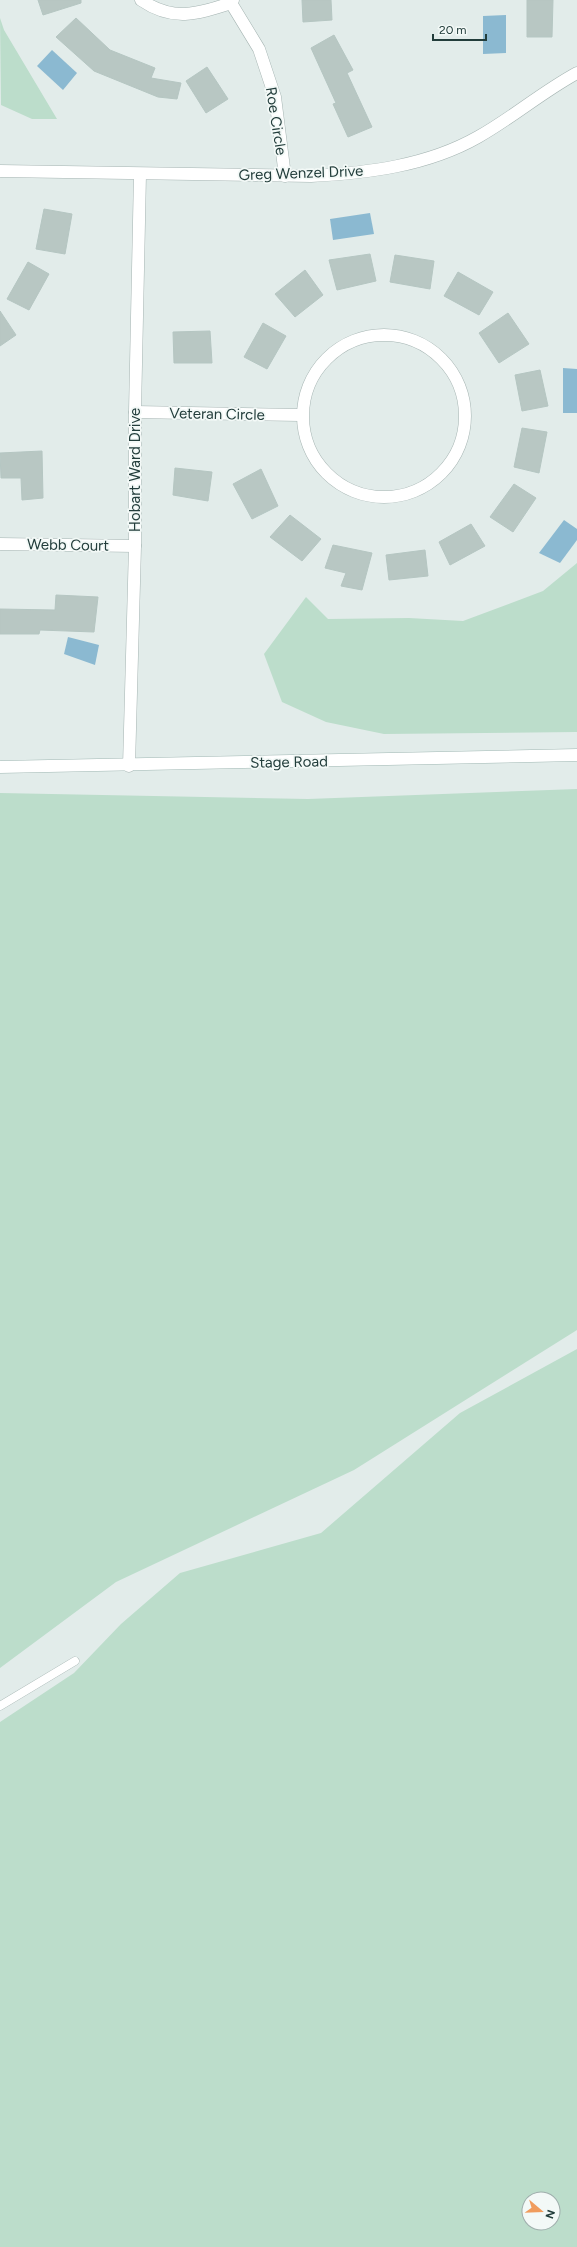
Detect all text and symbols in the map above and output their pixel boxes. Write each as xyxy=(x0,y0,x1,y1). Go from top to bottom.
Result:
scale bar xyxy=(433,16,486,42)
text: 20 m xyxy=(439,23,467,37)
street label: Roe Circle xyxy=(262,86,290,156)
street label: Greg Wenzel Drive xyxy=(238,162,364,184)
street label: Veteran Circle xyxy=(169,404,265,424)
street label: Hobart Ward Drive xyxy=(126,408,144,532)
street label: Webb Court xyxy=(27,535,109,555)
street label: Stage Road xyxy=(250,752,328,772)
north arrow xyxy=(521,2191,561,2231)
text: N xyxy=(542,2208,558,2220)

